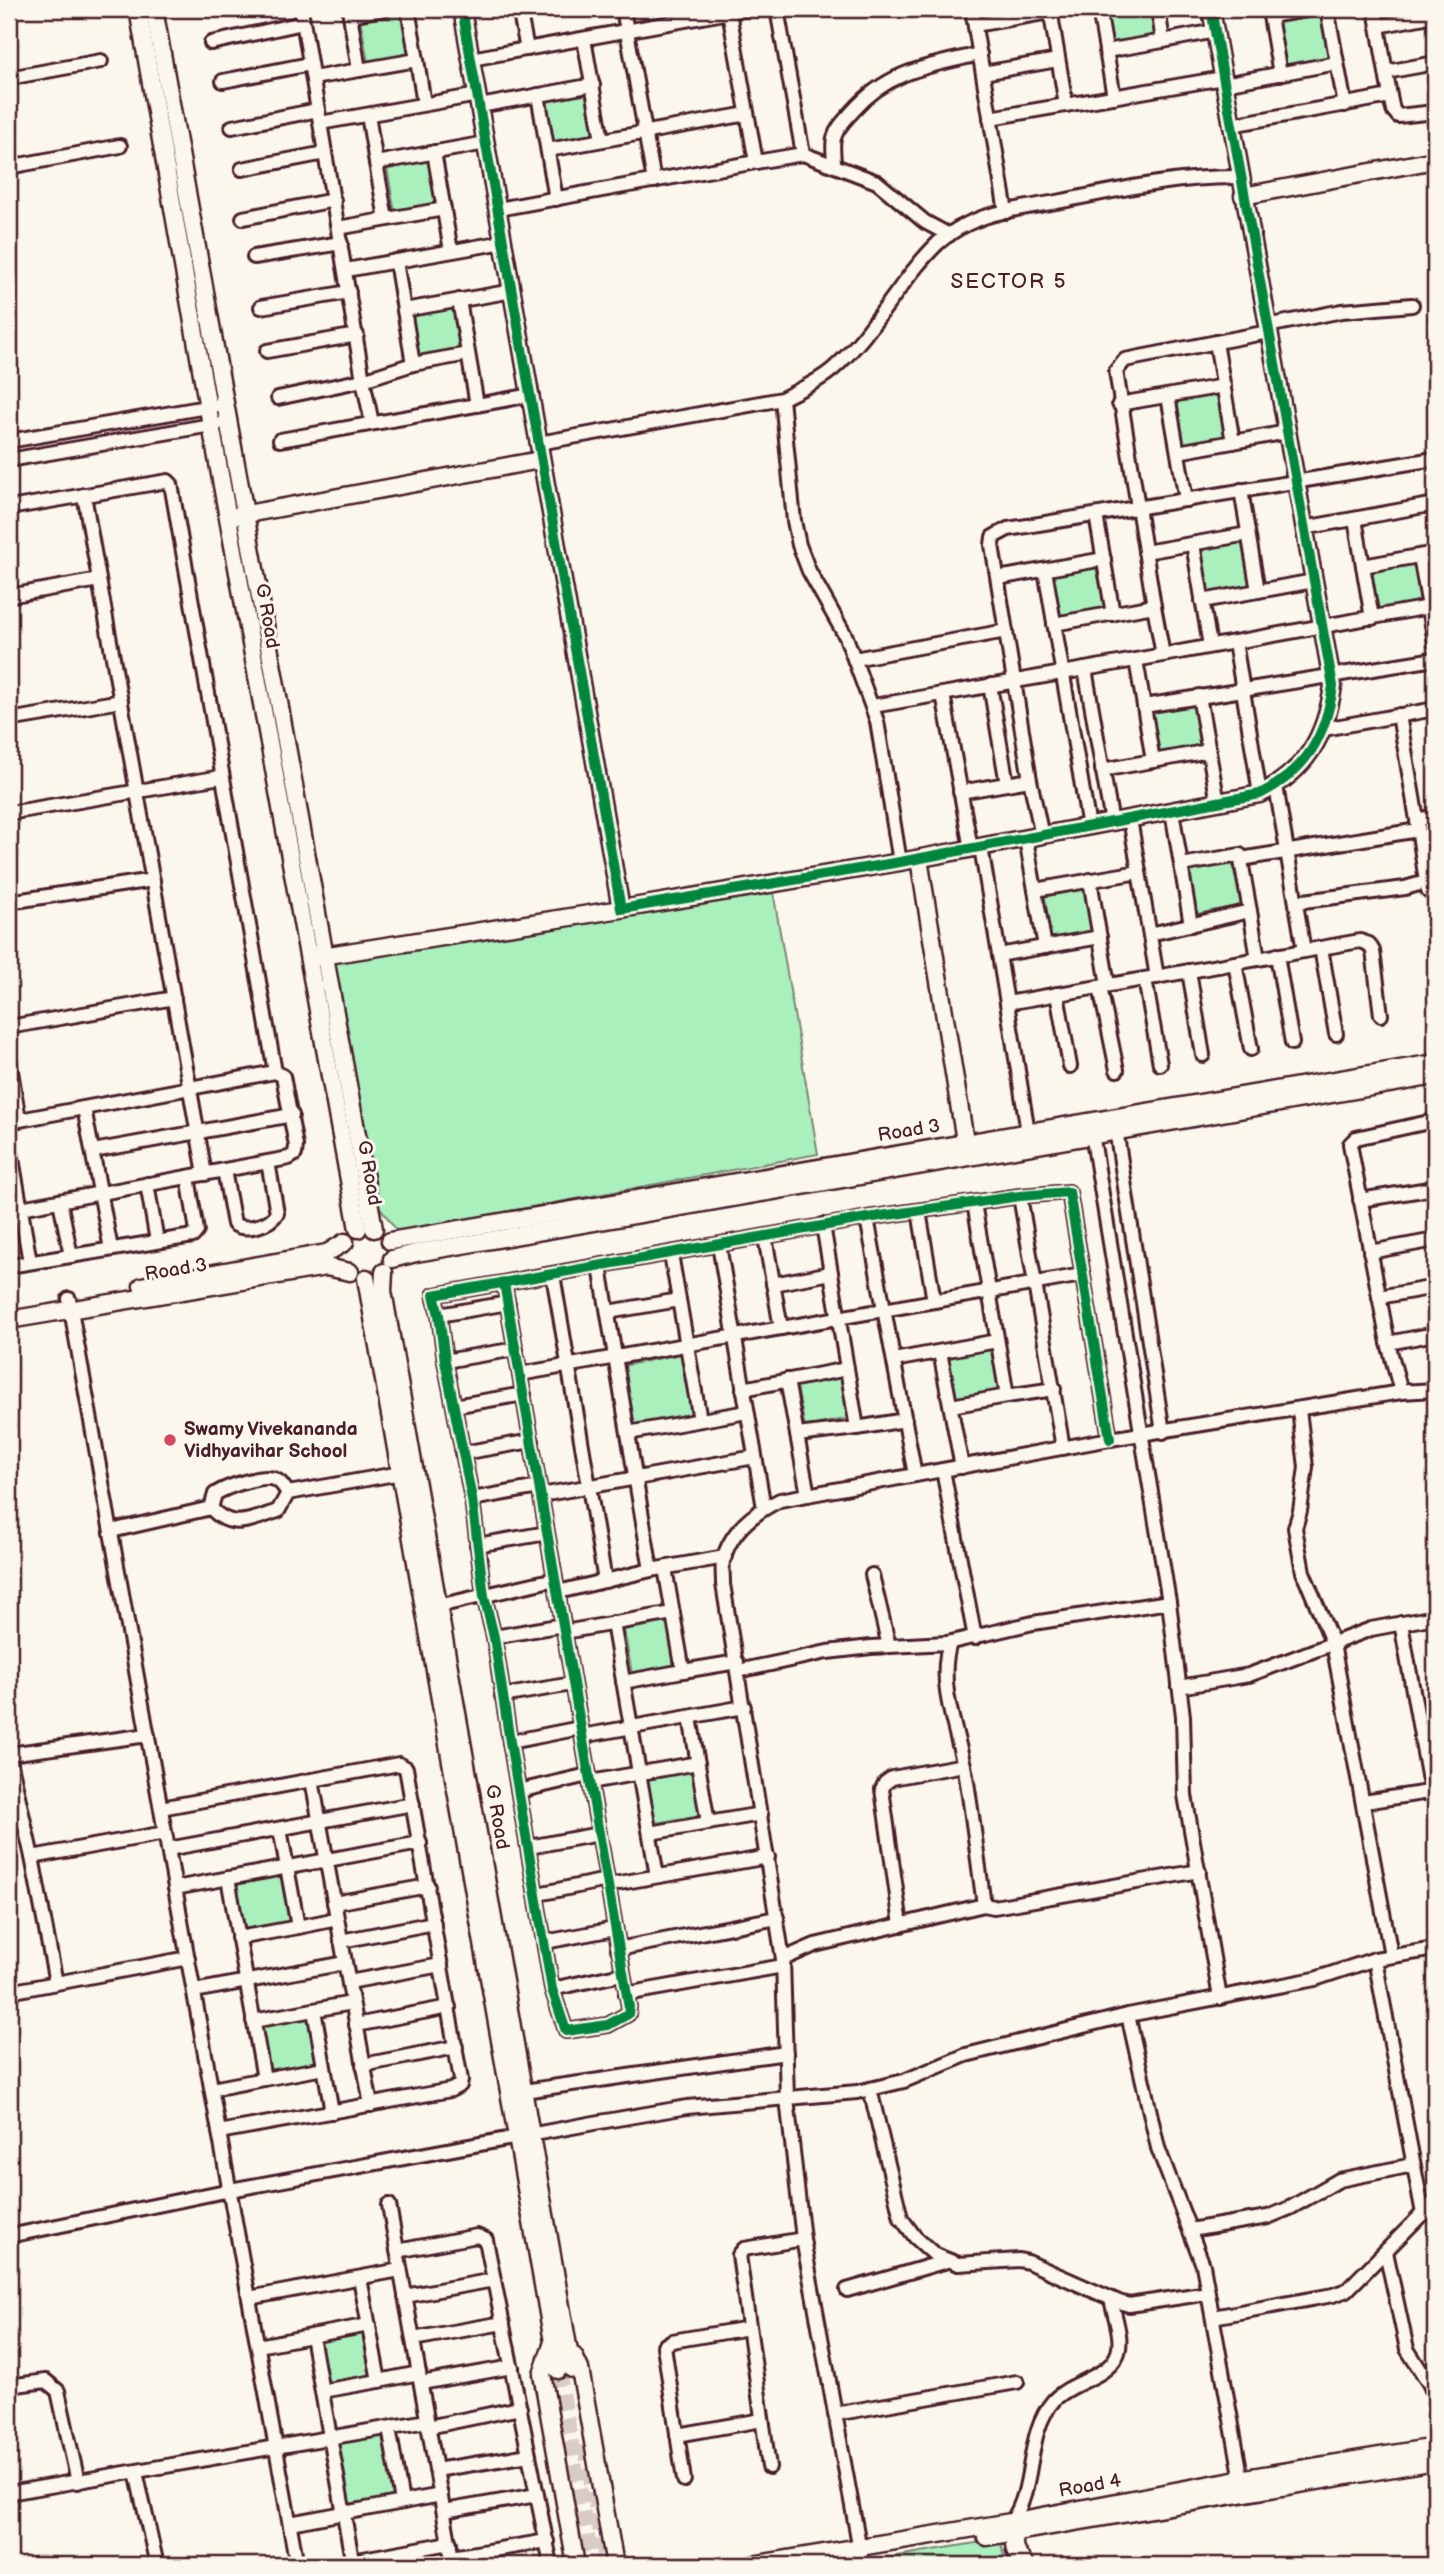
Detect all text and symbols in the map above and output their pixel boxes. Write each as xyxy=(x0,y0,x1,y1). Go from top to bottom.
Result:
district label: SECTOR 5 xyxy=(950,269,1068,294)
street label: G Road xyxy=(250,582,284,650)
street label: Road 3 xyxy=(876,1115,942,1147)
street label: G Road xyxy=(352,1139,386,1207)
street label: Road 3 xyxy=(143,1254,209,1286)
place label: Swamy Vivekananda Vidhyavihar School xyxy=(184,1418,358,1463)
marker: Swamy Vivekananda Vidhyavihar School xyxy=(162,1432,178,1448)
street label: G Road xyxy=(480,1783,514,1851)
street label: Road 4 xyxy=(1057,2469,1123,2503)

